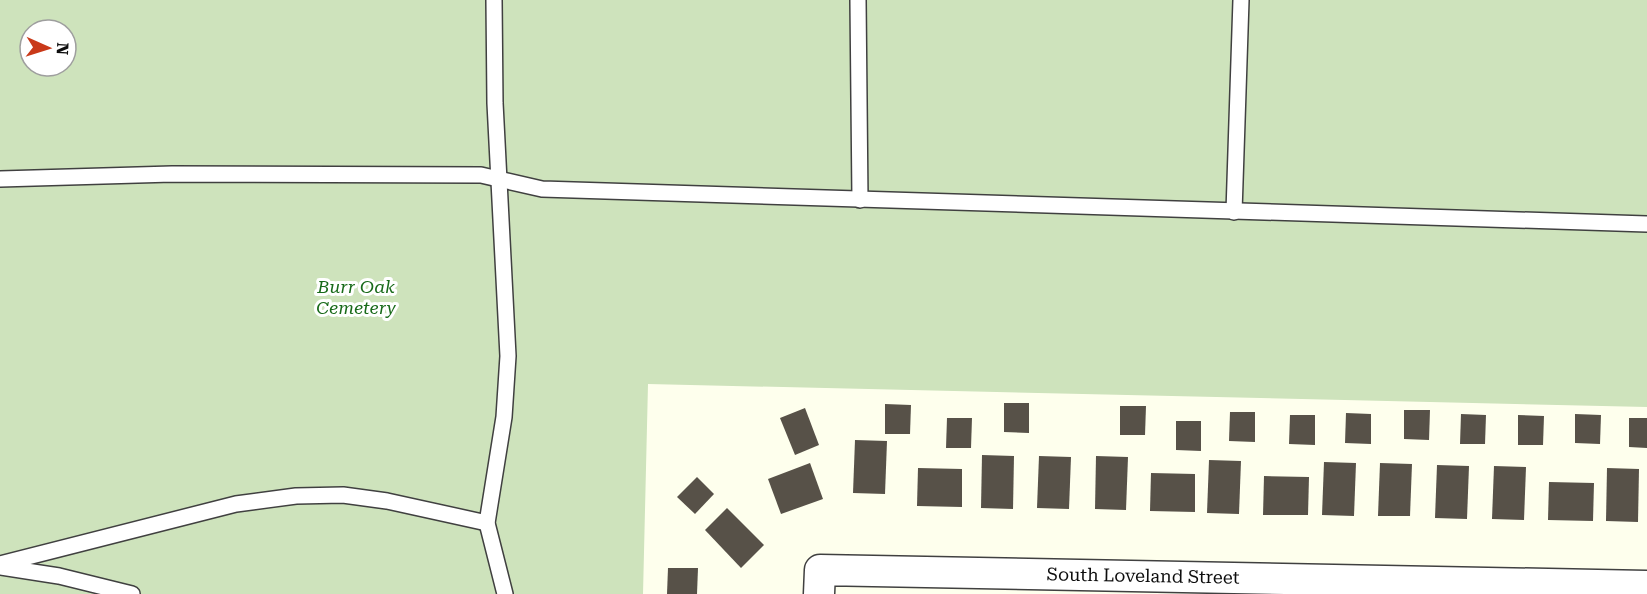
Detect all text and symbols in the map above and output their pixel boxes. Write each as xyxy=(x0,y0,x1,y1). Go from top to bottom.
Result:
north arrow xyxy=(18,18,78,78)
text: N xyxy=(53,42,72,55)
park label: Burr Oak Cemetery xyxy=(316,276,397,318)
street label: South Loveland Street xyxy=(1046,563,1240,588)

